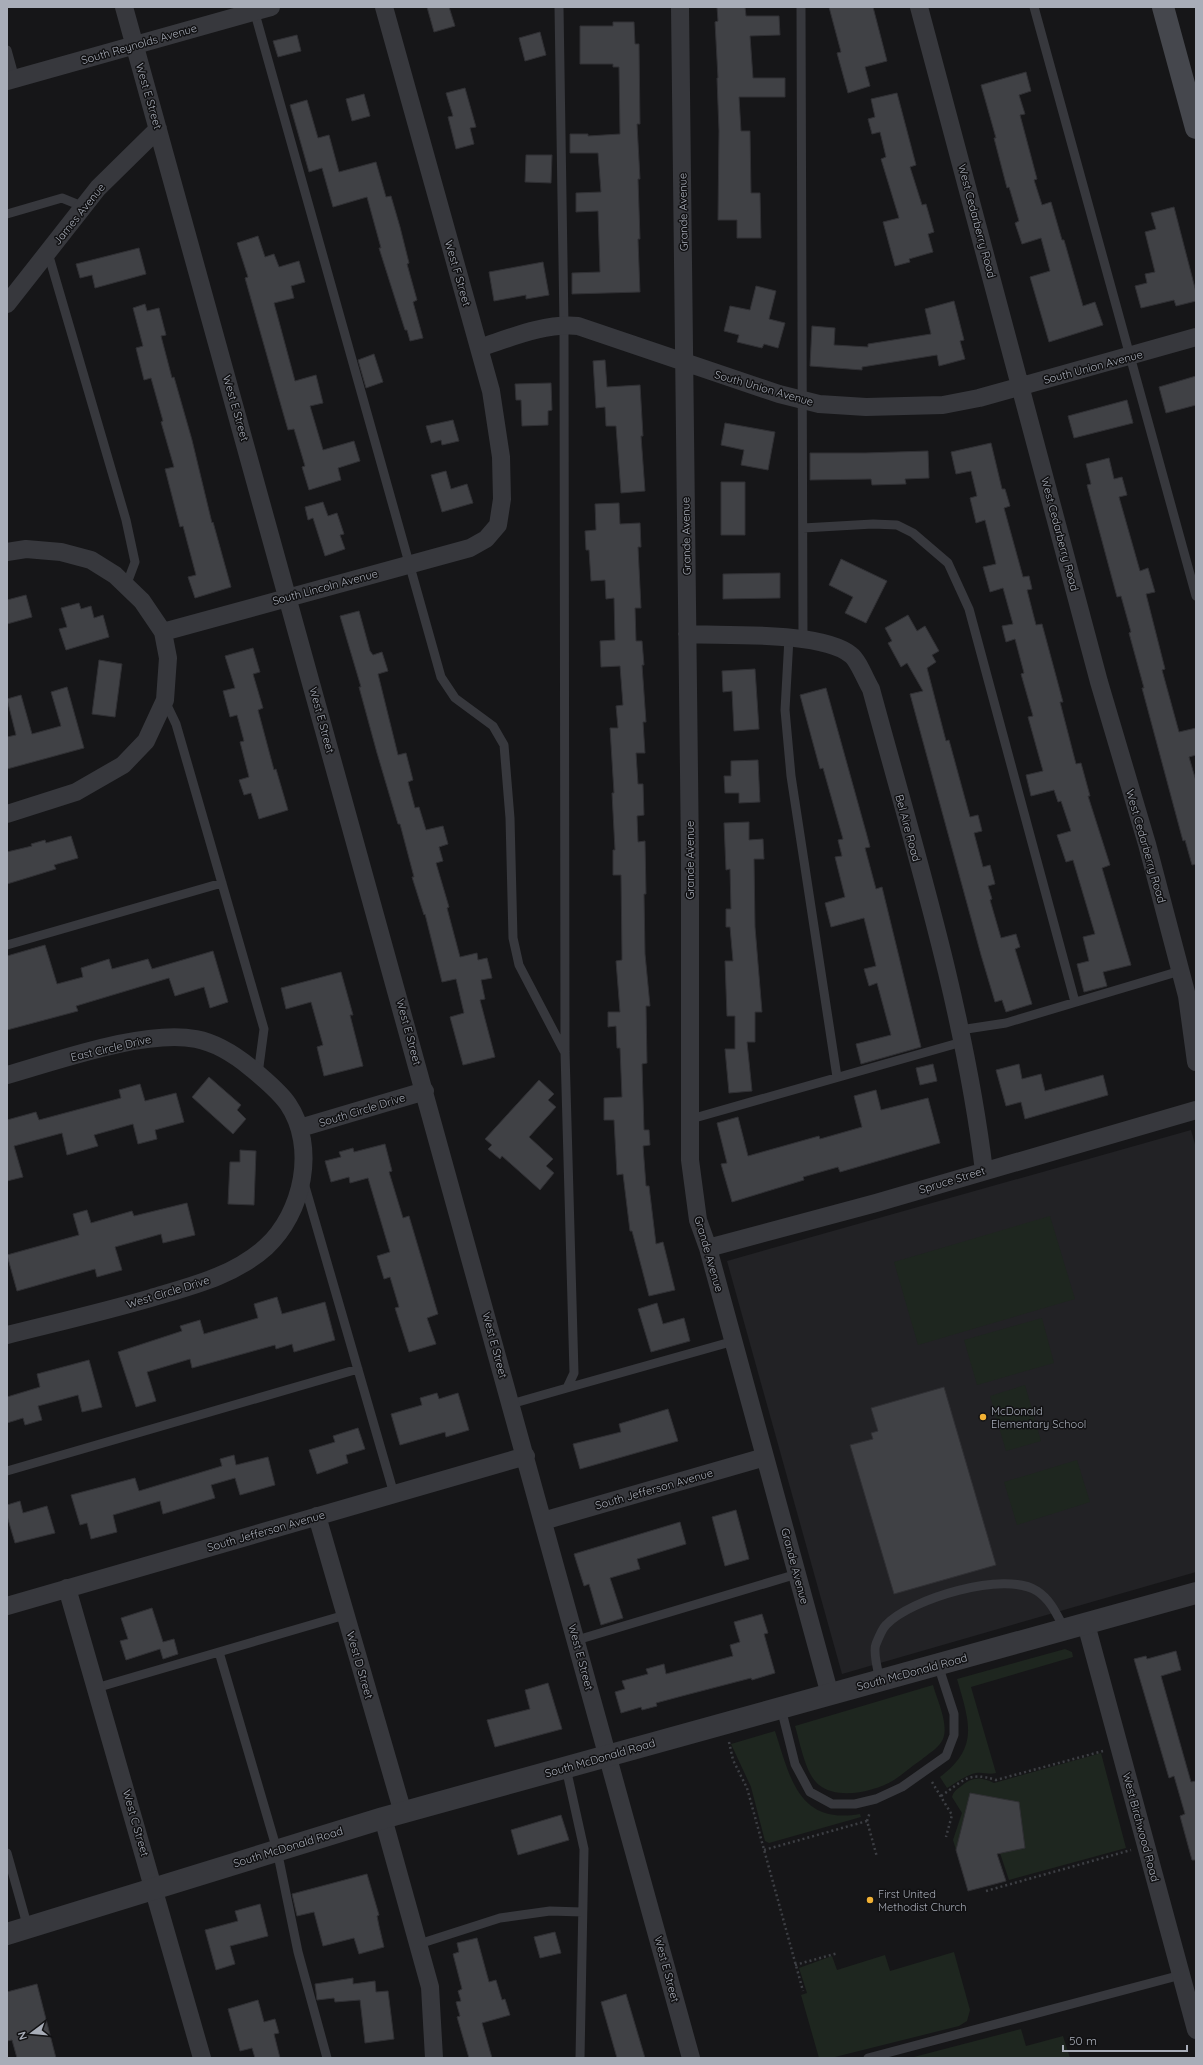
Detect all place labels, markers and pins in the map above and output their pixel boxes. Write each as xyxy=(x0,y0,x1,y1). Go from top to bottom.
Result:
place label: McDonald Elementary School xyxy=(991,1404,1086,1431)
marker: McDonald Elementary School xyxy=(978,1412,988,1422)
place label: First United Methodist Church xyxy=(878,1887,966,1914)
marker: First United Methodist Church xyxy=(865,1895,875,1905)

